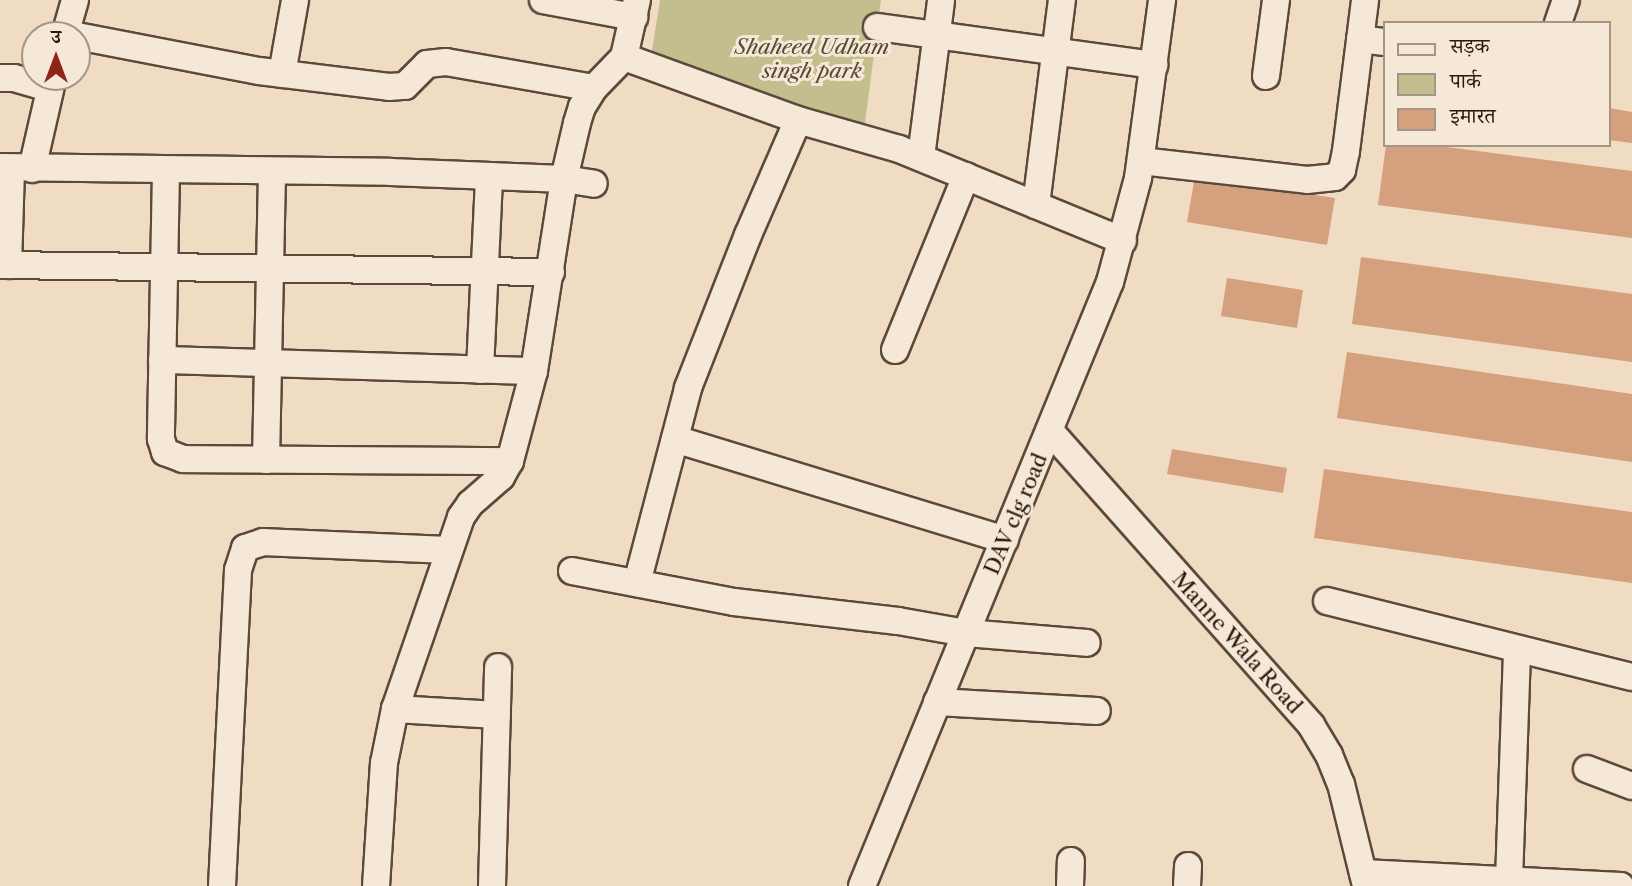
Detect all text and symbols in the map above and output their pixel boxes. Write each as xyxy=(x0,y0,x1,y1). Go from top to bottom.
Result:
north arrow xyxy=(21,21,91,91)
legend xyxy=(1384,21,1611,147)
text: उ xyxy=(51,25,61,48)
text: सड़क xyxy=(1450,33,1489,58)
park label: Shaheed Udham singh park xyxy=(735,34,889,84)
text: पार्क xyxy=(1450,68,1481,93)
text: इमारत xyxy=(1450,103,1496,128)
street label: DAV clg road xyxy=(979,449,1053,579)
street label: Manne Wala Road xyxy=(1166,567,1308,719)

